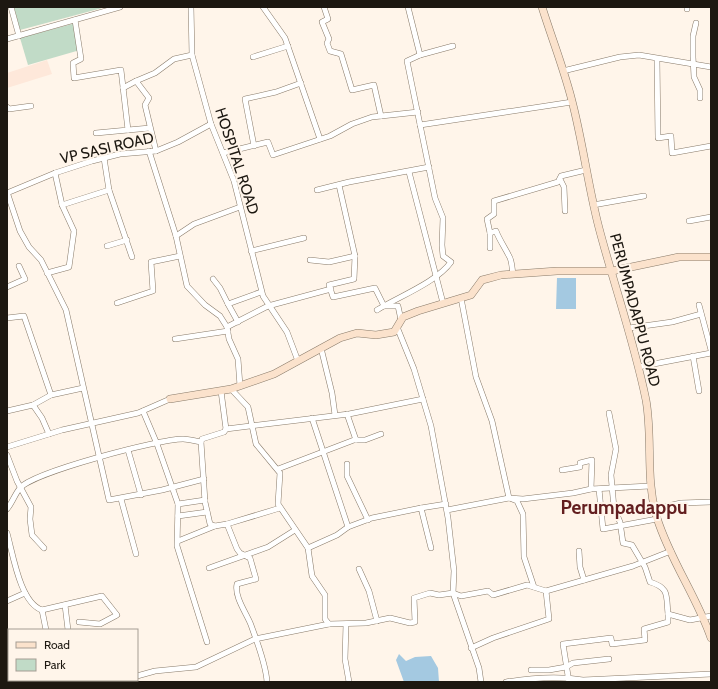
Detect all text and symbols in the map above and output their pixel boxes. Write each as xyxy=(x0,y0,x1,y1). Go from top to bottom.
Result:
street label: HOSPITAL ROAD xyxy=(211,105,263,217)
street label: VP SASI ROAD xyxy=(58,128,156,168)
street label: PERUMPADAPPU ROAD xyxy=(606,231,664,389)
district label: Perumpadappu xyxy=(560,496,688,519)
legend xyxy=(8,629,138,681)
text: Road xyxy=(44,637,70,652)
text: Park xyxy=(44,657,66,672)

